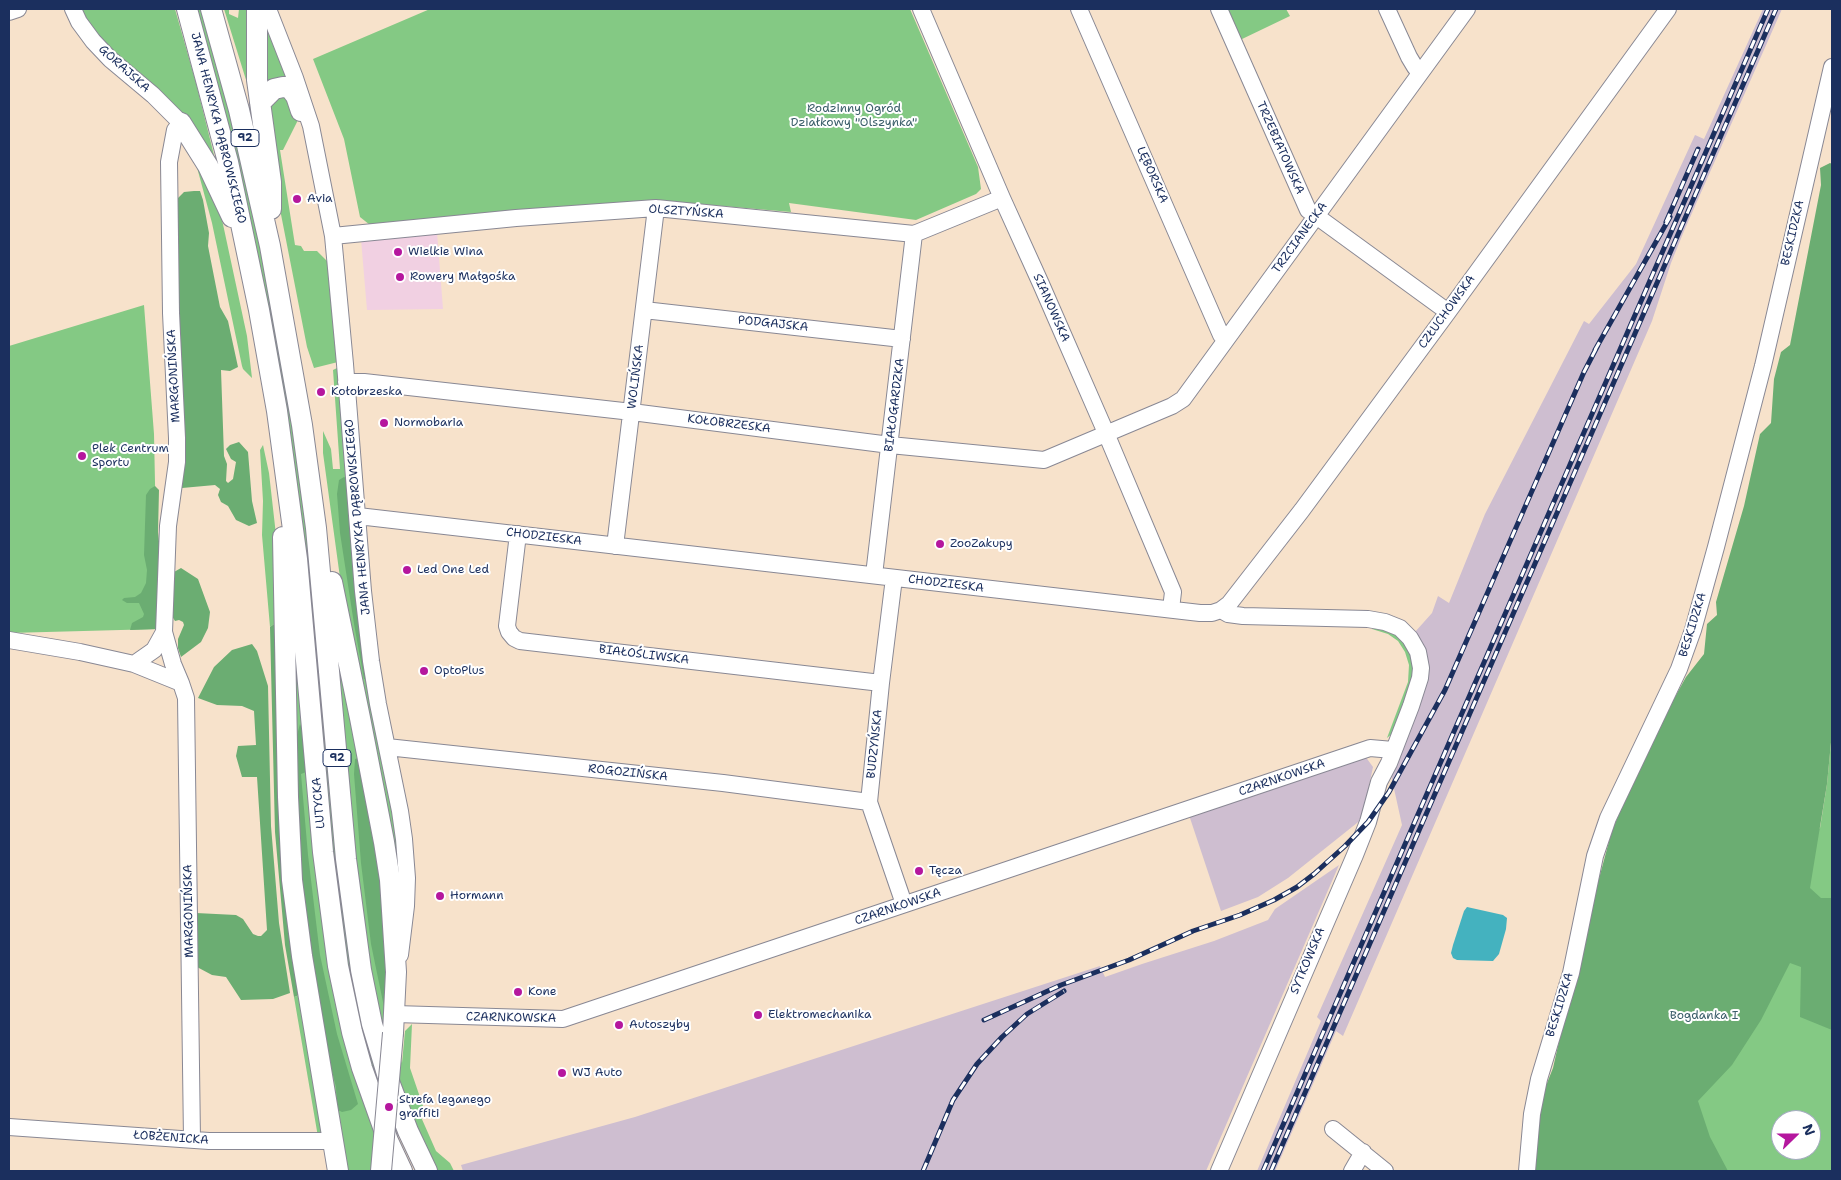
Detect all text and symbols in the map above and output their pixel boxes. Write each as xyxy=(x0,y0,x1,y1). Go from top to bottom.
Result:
street label: JANA HENRYKA DĄBROWSKIEGO xyxy=(187,31,249,225)
street label: GORAJSKA xyxy=(95,42,153,96)
street label: TRZEBIATOWSKA xyxy=(1253,99,1307,197)
park label: Rodzinny Ogród Działkowy "Olszynka" xyxy=(791,102,917,130)
road number: 92 xyxy=(231,130,259,146)
street label: LĘBORSKA xyxy=(1133,144,1171,206)
place label: Avia xyxy=(307,192,333,206)
marker: Avia xyxy=(291,193,303,205)
street label: BESKIDZKA xyxy=(1778,199,1808,267)
street label: TRZCIANECKA xyxy=(1269,200,1331,276)
street label: OLSZTYŃSKA xyxy=(648,202,724,222)
place label: Wielkie Wina xyxy=(408,245,483,259)
marker: Wielkie Wina xyxy=(392,246,404,258)
place label: Rowery Małgośka xyxy=(410,270,515,284)
marker: Rowery Małgośka xyxy=(394,271,406,283)
street label: SIANOWSKA xyxy=(1030,272,1072,344)
street label: CZŁUCHOWSKA xyxy=(1416,272,1478,352)
street label: PODGAJSKA xyxy=(737,313,809,335)
street label: MARGONIŃSKA xyxy=(164,329,184,423)
street label: WOLIŃSKA xyxy=(625,344,647,410)
street label: BIAŁOGARDZKA xyxy=(882,357,908,453)
place label: Kołobrzeska xyxy=(331,385,402,399)
marker: Kołobrzeska xyxy=(315,386,327,398)
street label: KOŁOBRZESKA xyxy=(687,412,771,436)
place label: Normobaria xyxy=(394,416,463,430)
marker: Normobaria xyxy=(378,417,390,429)
street label: JANA HENRYKA DĄBROWSKIEGO xyxy=(342,418,374,616)
place label: Plek Centrum Sportu xyxy=(92,442,169,470)
marker: Plek Centrum Sportu xyxy=(76,450,88,462)
street label: CHODZIESKA xyxy=(505,525,583,549)
place label: ZooZakupy xyxy=(950,537,1013,551)
marker: ZooZakupy xyxy=(934,538,946,550)
place label: Led One Led xyxy=(417,563,489,577)
marker: Led One Led xyxy=(401,564,413,576)
street label: CHODZIESKA xyxy=(907,572,985,596)
street label: BESKIDZKA xyxy=(1676,591,1710,659)
street label: BIAŁOŚLIWSKA xyxy=(598,642,690,668)
place label: OptoPlus xyxy=(434,664,484,678)
marker: OptoPlus xyxy=(418,665,430,677)
street label: BUDZYŃSKA xyxy=(864,709,886,779)
road number: 92 xyxy=(323,750,351,766)
street label: CZARNKOWSKA xyxy=(1237,756,1327,800)
street label: ROGOZIŃSKA xyxy=(587,762,669,784)
street label: LUTYCKA xyxy=(310,777,328,829)
street label: MARGONIŃSKA xyxy=(181,864,197,958)
place label: Tęcza xyxy=(929,864,962,878)
marker: Tęcza xyxy=(913,865,925,877)
street label: CZARNKOWSKA xyxy=(853,885,943,929)
place label: Hormann xyxy=(450,889,504,903)
marker: Hormann xyxy=(434,890,446,902)
street label: SYTKOWSKA xyxy=(1288,926,1328,996)
street label: BESKIDZKA xyxy=(1543,971,1577,1039)
place label: Kone xyxy=(528,985,557,999)
marker: Kone xyxy=(512,986,524,998)
place label: Elektromechanika xyxy=(768,1008,872,1022)
marker: Elektromechanika xyxy=(752,1009,764,1021)
park label: Bogdanka I xyxy=(1670,1009,1738,1023)
street label: CZARNKOWSKA xyxy=(466,1010,556,1026)
place label: Autoszyby xyxy=(629,1018,690,1032)
marker: Autoszyby xyxy=(613,1019,625,1031)
place label: WJ Auto xyxy=(572,1066,622,1080)
marker: WJ Auto xyxy=(556,1067,568,1079)
place label: Strefa leganego graffiti xyxy=(399,1093,491,1121)
marker: Strefa leganego graffiti xyxy=(383,1101,395,1113)
north arrow xyxy=(1771,1110,1821,1160)
text: N xyxy=(1799,1121,1819,1138)
street label: ŁOBŻENICKA xyxy=(133,1128,209,1148)

